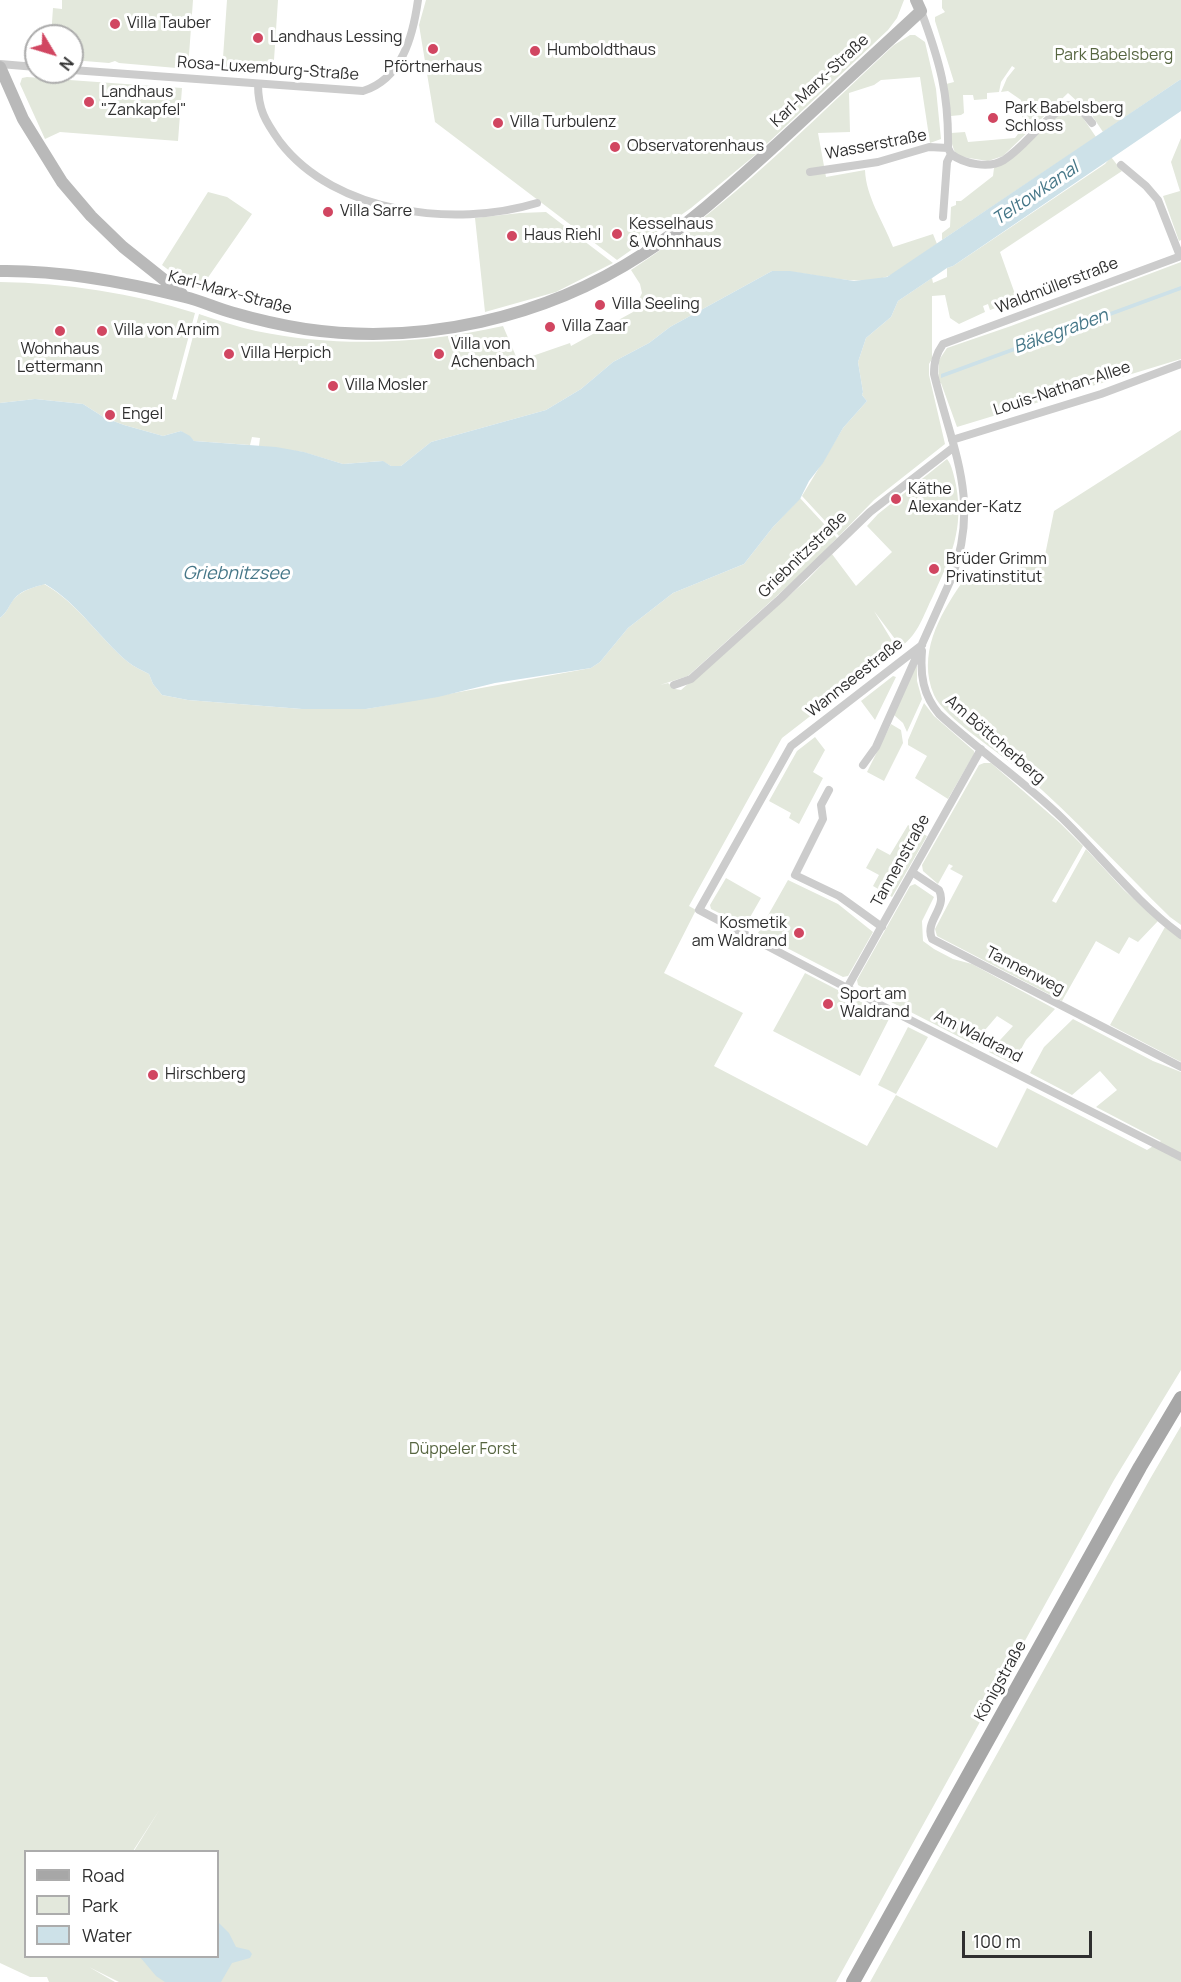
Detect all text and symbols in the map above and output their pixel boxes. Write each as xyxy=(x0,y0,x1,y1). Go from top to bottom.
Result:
place label: Villa Tauber xyxy=(127,14,211,34)
marker: Villa Tauber xyxy=(108,17,122,31)
north arrow xyxy=(24,24,84,84)
place label: Landhaus Lessing xyxy=(270,28,403,48)
marker: Landhaus Lessing xyxy=(251,31,265,45)
street label: Karl-Marx-Straße xyxy=(767,31,873,131)
place label: Humboldthaus xyxy=(547,41,656,61)
marker: Pförtnerhaus xyxy=(426,42,440,56)
marker: Humboldthaus xyxy=(528,44,542,58)
park label: Park Babelsberg xyxy=(1055,46,1173,66)
text: N xyxy=(54,53,79,75)
street label: Rosa-Luxemburg-Straße xyxy=(177,53,359,85)
place label: Pförtnerhaus xyxy=(384,58,482,78)
place label: Landhaus "Zankapfel" xyxy=(101,83,186,121)
marker: Landhaus "Zankapfel" xyxy=(82,95,96,109)
place label: Park Babelsberg Schloss xyxy=(1005,99,1123,137)
marker: Park Babelsberg Schloss xyxy=(986,111,1000,125)
place label: Villa Turbulenz xyxy=(510,113,616,133)
marker: Villa Turbulenz xyxy=(491,116,505,130)
street label: Wasserstraße xyxy=(824,126,928,164)
place label: Observatorenhaus xyxy=(627,137,764,157)
marker: Observatorenhaus xyxy=(608,140,622,154)
water label: Teltowkanal xyxy=(989,157,1083,231)
place label: Villa Sarre xyxy=(340,202,412,222)
marker: Villa Sarre xyxy=(321,205,335,219)
place label: Kesselhaus & Wohnhaus xyxy=(629,215,721,253)
place label: Haus Riehl xyxy=(524,226,601,246)
marker: Kesselhaus & Wohnhaus xyxy=(610,227,624,241)
marker: Haus Riehl xyxy=(505,229,519,243)
street label: Waldmüllerstraße xyxy=(993,254,1121,318)
street label: Karl-Marx-Straße xyxy=(166,267,294,319)
place label: Villa Seeling xyxy=(612,295,700,315)
marker: Villa Seeling xyxy=(593,298,607,312)
water label: Bäkegraben xyxy=(1011,305,1111,359)
place label: Villa Zaar xyxy=(562,317,628,337)
marker: Villa Zaar xyxy=(543,320,557,334)
place label: Villa von Arnim xyxy=(114,321,219,341)
marker: Wohnhaus Lettermann xyxy=(53,324,67,338)
marker: Villa von Arnim xyxy=(95,324,109,338)
place label: Villa von Achenbach xyxy=(451,335,535,373)
place label: Wohnhaus Lettermann xyxy=(17,340,103,378)
place label: Villa Herpich xyxy=(241,344,331,364)
marker: Villa Herpich xyxy=(222,347,236,361)
marker: Villa von Achenbach xyxy=(432,347,446,361)
street label: Louis-Nathan-Allee xyxy=(991,358,1133,420)
place label: Villa Mosler xyxy=(345,376,428,396)
marker: Villa Mosler xyxy=(326,379,340,393)
place label: Engel xyxy=(122,405,163,425)
marker: Engel xyxy=(103,408,117,422)
place label: Käthe Alexander-Katz xyxy=(908,480,1022,518)
marker: Käthe Alexander-Katz xyxy=(889,492,903,506)
street label: Griebnitzstraße xyxy=(755,508,851,602)
place label: Brüder Grimm Privatinstitut xyxy=(946,550,1047,588)
marker: Brüder Grimm Privatinstitut xyxy=(927,562,941,576)
water label: Griebnitzsee xyxy=(183,563,289,585)
street label: Wannseestraße xyxy=(803,634,907,722)
street label: Am Böttcherberg xyxy=(941,692,1049,788)
street label: Tannenstraße xyxy=(868,811,934,911)
place label: Kosmetik am Waldrand xyxy=(692,914,787,952)
marker: Kosmetik am Waldrand xyxy=(792,926,806,940)
street label: Tannenweg xyxy=(982,943,1068,999)
place label: Sport am Waldrand xyxy=(840,985,910,1023)
marker: Sport am Waldrand xyxy=(821,997,835,1011)
street label: Am Waldrand xyxy=(931,1007,1025,1067)
place label: Hirschberg xyxy=(165,1065,246,1085)
marker: Hirschberg xyxy=(146,1068,160,1082)
park label: Düppeler Forst xyxy=(409,1440,517,1460)
street label: Königstraße xyxy=(971,1637,1031,1725)
legend xyxy=(24,1850,219,1958)
text: Road xyxy=(82,1863,125,1887)
text: Park xyxy=(82,1893,118,1917)
scale bar xyxy=(965,1919,1096,1957)
text: Water xyxy=(82,1923,132,1947)
text: 100 m xyxy=(973,1929,1021,1953)

